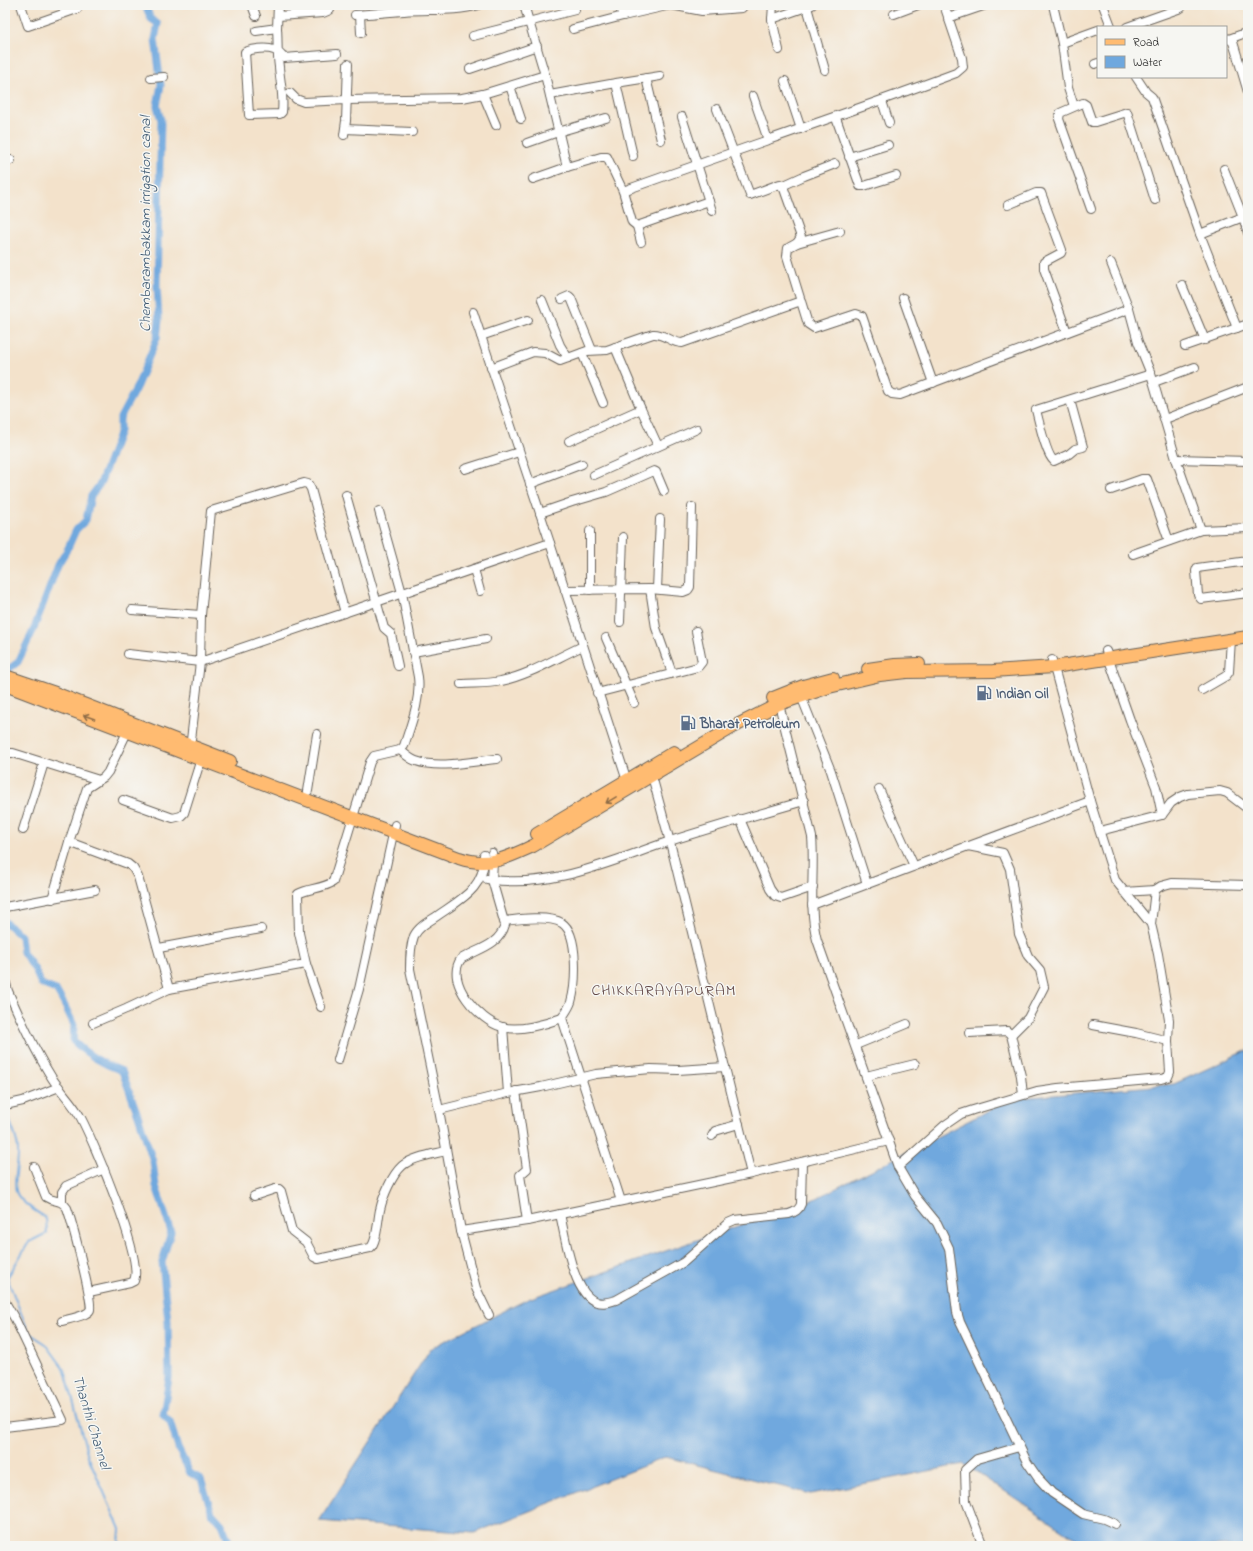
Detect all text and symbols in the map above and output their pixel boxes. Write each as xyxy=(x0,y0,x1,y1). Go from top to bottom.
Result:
legend xyxy=(1097,26,1227,78)
text: Road xyxy=(1133,34,1159,52)
text: Water xyxy=(1133,54,1162,72)
water label: Chembarambakkam irrigation canal xyxy=(135,114,158,332)
fuel station icon: Indian Oil xyxy=(975,684,993,702)
place label: Indian Oil xyxy=(996,684,1049,705)
one-way arrow xyxy=(83,713,95,721)
fuel station icon: Bharat Petroleum xyxy=(679,714,697,732)
place label: Bharat Petroleum xyxy=(699,714,800,735)
one-way arrow xyxy=(605,796,617,804)
district label: CHIKKARAYAPURAM xyxy=(592,979,736,1003)
water label: Thanthi Channel xyxy=(66,1373,117,1474)

